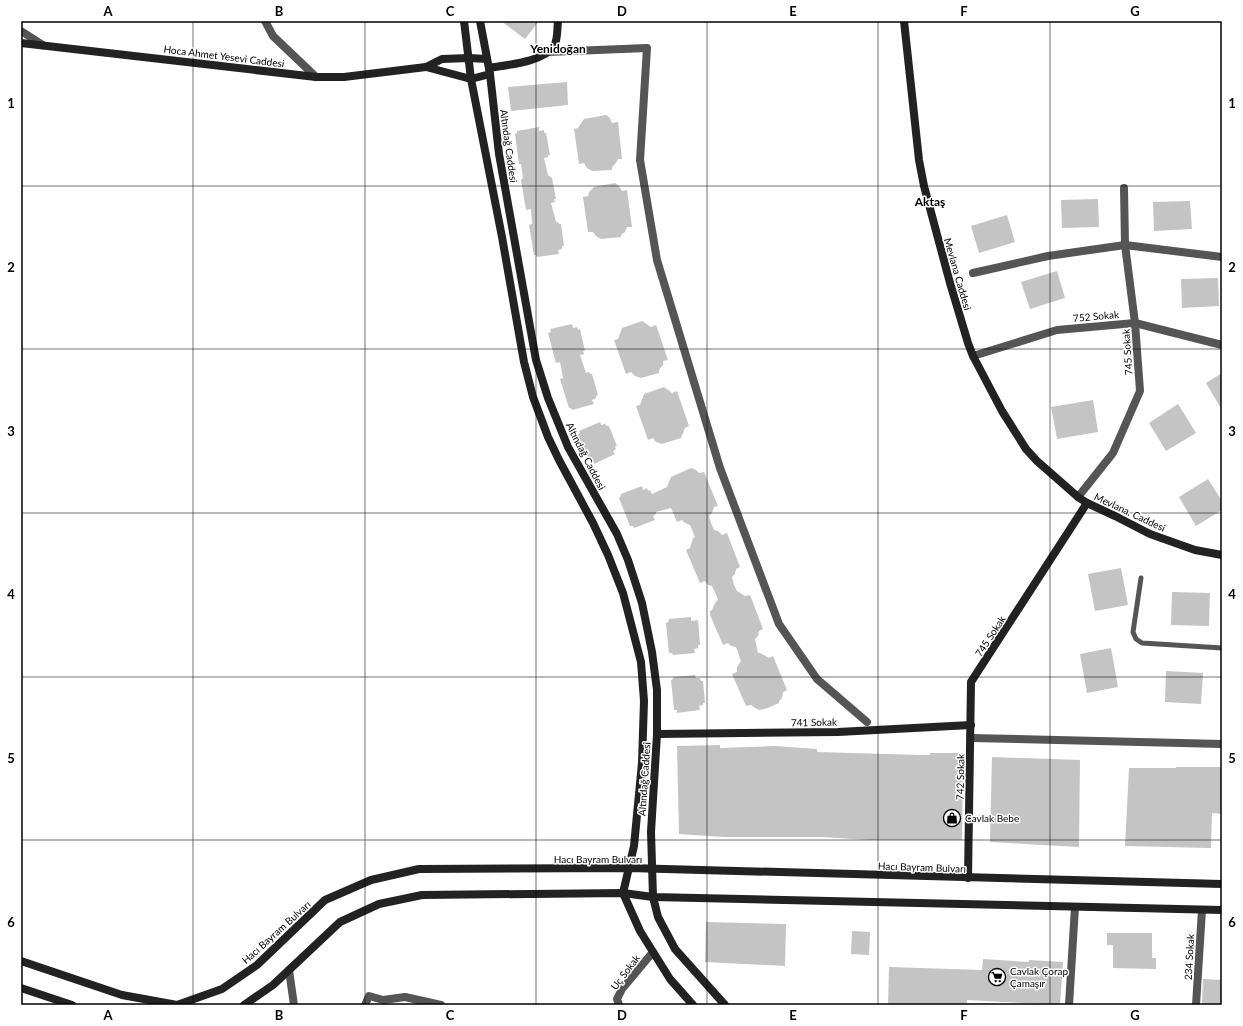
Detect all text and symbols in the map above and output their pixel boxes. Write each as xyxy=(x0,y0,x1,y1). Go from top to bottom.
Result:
text: A xyxy=(102,3,113,19)
text: B xyxy=(275,3,284,19)
text: C xyxy=(446,3,455,19)
text: D xyxy=(617,3,627,19)
text: E xyxy=(789,3,797,19)
text: F xyxy=(960,3,968,19)
text: G xyxy=(1130,3,1140,19)
district label: Yenidoğan xyxy=(529,41,586,56)
street label: Hoca Ahmet Yesevi Caddesi xyxy=(163,43,285,69)
text: 1 xyxy=(7,95,15,111)
text: 1 xyxy=(1228,95,1236,111)
street label: Altındağ Caddesi xyxy=(498,109,520,183)
district label: Aktaş xyxy=(914,194,945,209)
street label: Mevlana Caddesi xyxy=(942,236,974,312)
text: 2 xyxy=(7,259,15,275)
text: 2 xyxy=(1228,259,1236,275)
street label: 752 Sokak xyxy=(1072,308,1120,324)
street label: 745 Sokak xyxy=(1119,328,1135,375)
street label: Altındağ Caddesi xyxy=(564,420,608,492)
text: 3 xyxy=(7,423,15,439)
text: 3 xyxy=(1228,423,1236,439)
street label: Mevlana. Caddesi xyxy=(1093,490,1167,534)
text: 4 xyxy=(7,586,15,602)
text: 4 xyxy=(1228,586,1236,602)
street label: 745 Sokak xyxy=(972,613,1008,659)
street label: 741 Sokak xyxy=(791,716,838,728)
street label: Altındağ Caddesi xyxy=(635,742,653,816)
text: 5 xyxy=(7,750,15,766)
text: 5 xyxy=(1228,750,1236,766)
street label: 742 Sokak xyxy=(954,753,966,800)
shop icon: Cavlak Bebe xyxy=(942,808,962,828)
place label: Cavlak Bebe xyxy=(965,812,1019,824)
street label: Hacı Bayram Bulvarı xyxy=(554,853,642,865)
street label: Hacı Bayram Bulvarı xyxy=(878,859,966,875)
street label: Hacı Bayram Bulvarı xyxy=(239,898,313,966)
text: 6 xyxy=(7,914,15,930)
text: 6 xyxy=(1228,914,1236,930)
street label: 234 Sokak xyxy=(1182,933,1196,980)
street label: Uç Sokak xyxy=(608,951,643,992)
place label: Cavlak Çorap Çamaşır xyxy=(1010,965,1068,989)
supermarket icon: Cavlak Çorap Çamaşır xyxy=(987,967,1007,987)
text: A xyxy=(102,1007,113,1023)
text: B xyxy=(275,1007,284,1023)
text: C xyxy=(446,1007,455,1023)
text: D xyxy=(617,1007,627,1023)
text: E xyxy=(789,1007,797,1023)
text: F xyxy=(960,1007,968,1023)
text: G xyxy=(1130,1007,1140,1023)

